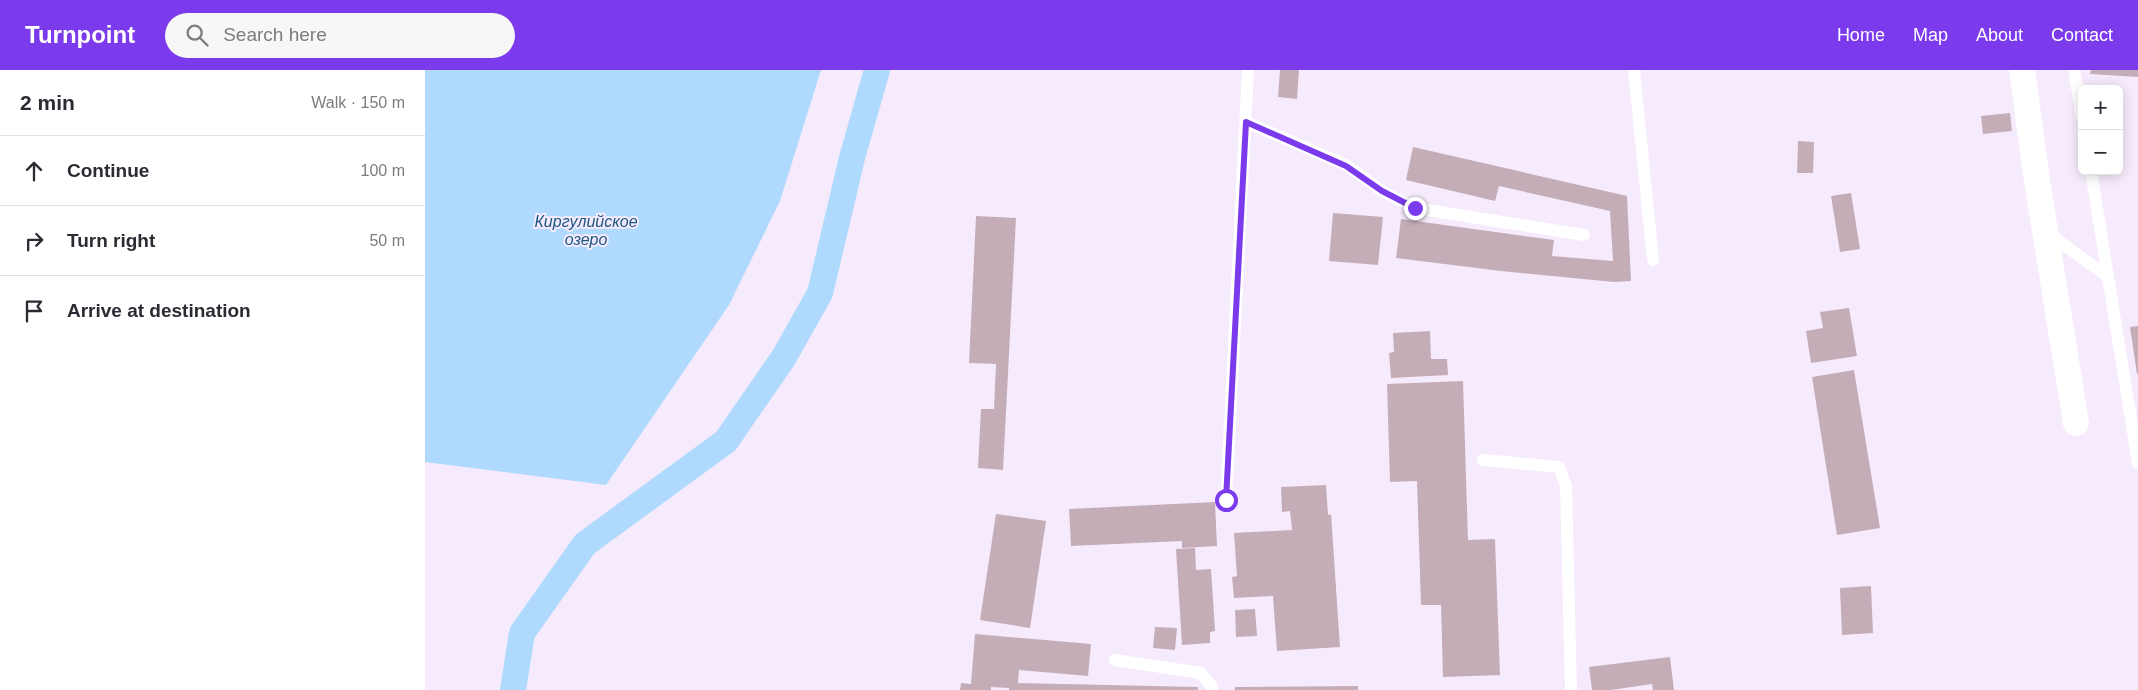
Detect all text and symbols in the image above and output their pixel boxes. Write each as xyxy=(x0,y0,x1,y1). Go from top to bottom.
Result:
search box xyxy=(165,13,515,58)
text: Turnpoint xyxy=(25,21,135,48)
icon: search xyxy=(183,21,211,49)
text: Search here xyxy=(223,24,327,45)
text: Home xyxy=(1837,25,1885,45)
text: Map xyxy=(1913,25,1948,45)
text: About xyxy=(1976,25,2023,45)
text: Contact xyxy=(2051,25,2113,45)
map controls xyxy=(2078,85,2123,175)
button: + xyxy=(2078,85,2123,130)
text: 2 min xyxy=(20,91,75,114)
text: Walk · 150 m xyxy=(311,94,405,111)
button: − xyxy=(2078,130,2123,175)
icon: ahead xyxy=(20,157,48,185)
text: Continue xyxy=(67,160,149,181)
text: 100 m xyxy=(361,162,405,179)
route end xyxy=(1404,197,1427,220)
water label: Киргулийское озеро xyxy=(534,213,638,248)
icon: right xyxy=(20,227,48,255)
text: Turn right xyxy=(67,230,155,251)
text: 50 m xyxy=(369,232,405,249)
icon: arrive xyxy=(20,297,48,325)
text: Arrive at destination xyxy=(67,300,251,321)
route start xyxy=(1215,489,1238,512)

